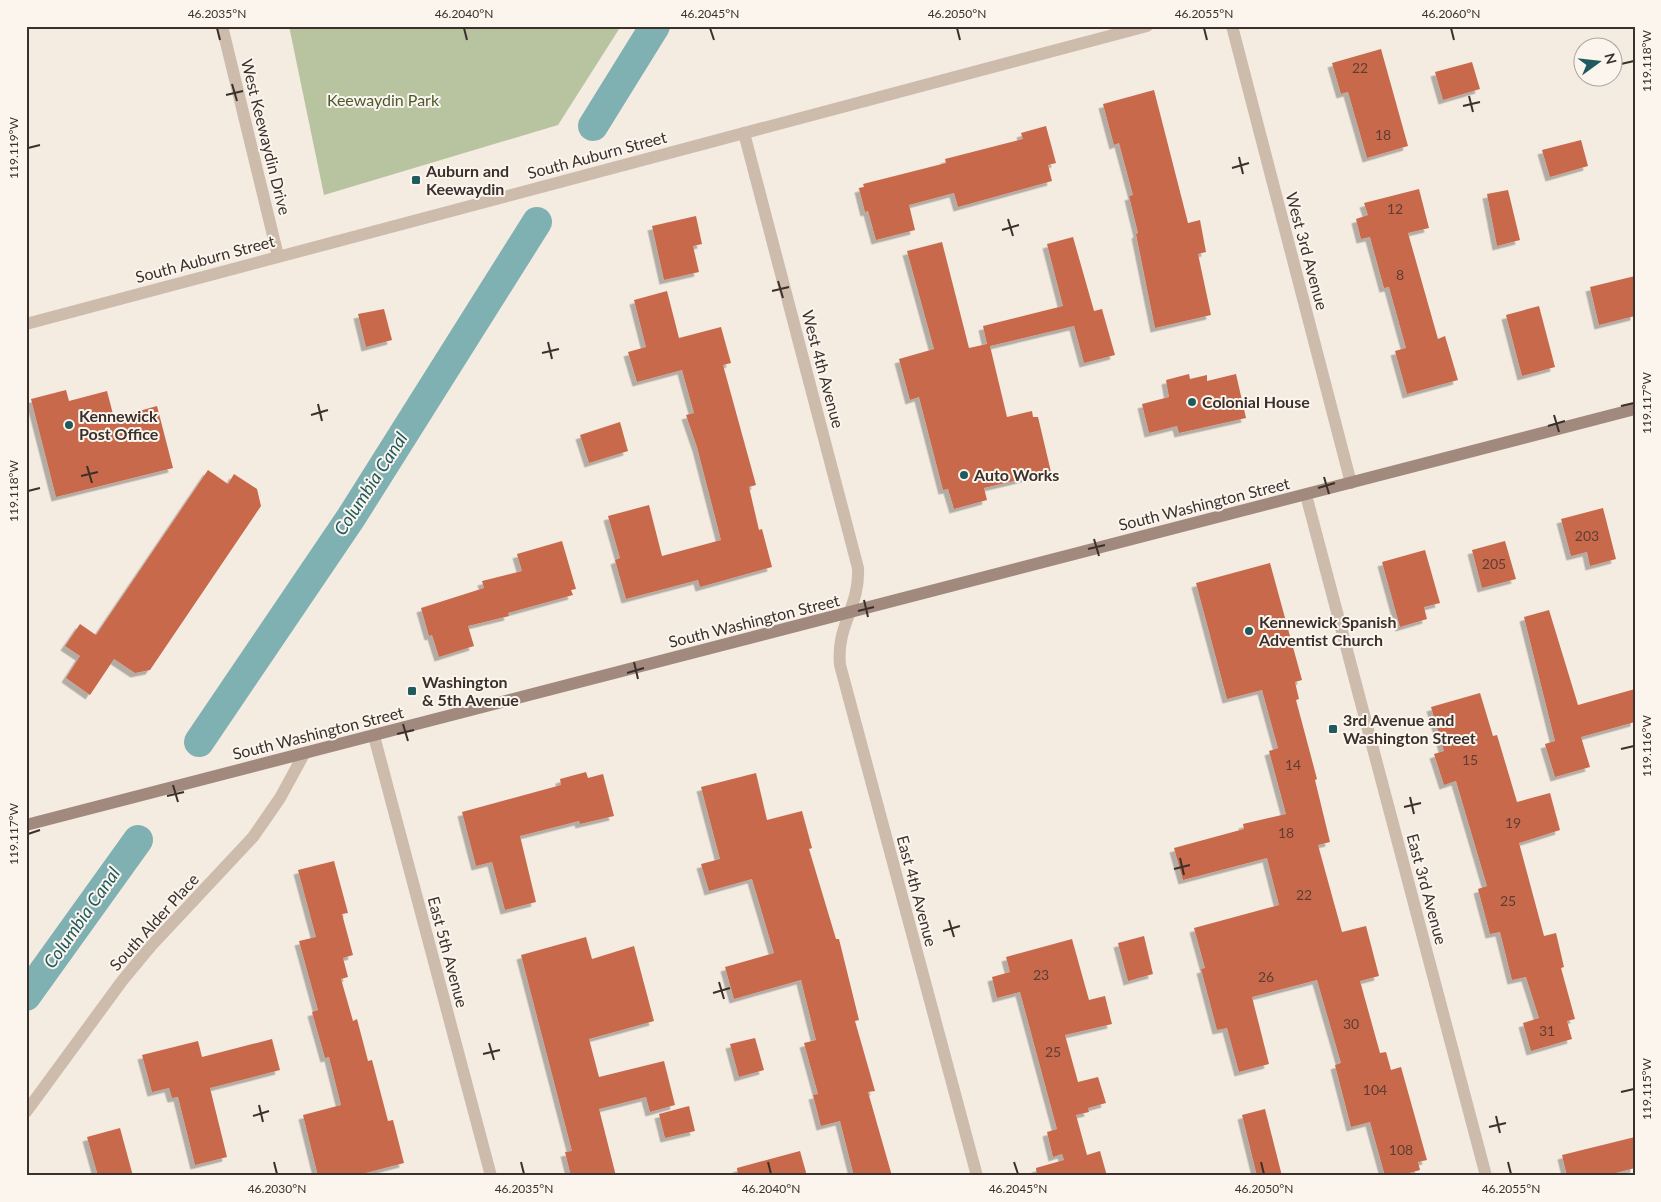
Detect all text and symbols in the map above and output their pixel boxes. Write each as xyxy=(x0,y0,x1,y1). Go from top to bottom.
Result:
text: 46.2035°N xyxy=(188,6,246,21)
text: 46.2040°N xyxy=(435,6,493,21)
text: 46.2045°N xyxy=(681,6,739,21)
text: 46.2050°N xyxy=(928,6,986,21)
text: 46.2055°N xyxy=(1175,6,1233,21)
text: 46.2060°N xyxy=(1422,6,1480,21)
text: 119.118°W xyxy=(1639,29,1654,92)
north arrow xyxy=(1574,38,1624,88)
text: N xyxy=(1601,51,1621,66)
street label: West Keewaydin Drive xyxy=(238,57,295,217)
house number: 22 xyxy=(1352,59,1368,76)
park label: Keewaydin Park xyxy=(327,90,440,109)
text: 119.119°W xyxy=(6,116,21,179)
house number: 18 xyxy=(1375,126,1391,143)
street label: South Auburn Street xyxy=(525,127,669,182)
place label: Auburn and Keewaydin xyxy=(425,161,509,198)
marker: Auburn and Keewaydin xyxy=(410,174,422,186)
street label: West 3rd Avenue xyxy=(1283,190,1332,312)
house number: 12 xyxy=(1387,200,1403,217)
street label: South Auburn Street xyxy=(133,231,277,286)
house number: 8 xyxy=(1396,266,1404,283)
street label: West 4th Avenue xyxy=(799,308,848,430)
text: 119.117°W xyxy=(1639,371,1654,434)
place label: Colonial House xyxy=(1202,392,1310,411)
marker: Colonial House xyxy=(1186,396,1198,408)
place label: Kennewick Post Office xyxy=(79,406,159,443)
marker: Kennewick Post Office xyxy=(63,419,75,431)
water label: Columbia Canal xyxy=(329,428,412,539)
text: 119.118°W xyxy=(6,459,21,522)
place label: Auto Works xyxy=(973,465,1059,484)
marker: Auto Works xyxy=(958,469,970,481)
street label: South Washington Street xyxy=(1116,473,1292,534)
house number: 203 xyxy=(1575,527,1599,544)
house number: 205 xyxy=(1482,555,1506,572)
street label: South Washington Street xyxy=(666,590,842,651)
place label: Kennewick Spanish Adventist Church xyxy=(1258,612,1396,649)
marker: Kennewick Spanish Adventist Church xyxy=(1243,625,1255,637)
place label: Washington & 5th Avenue xyxy=(422,672,519,709)
marker: Washington & 5th Avenue xyxy=(406,685,418,697)
street label: South Washington Street xyxy=(230,702,406,763)
place label: 3rd Avenue and Washington Street xyxy=(1343,710,1476,747)
text: 119.116°W xyxy=(1639,714,1654,777)
marker: 3rd Avenue and Washington Street xyxy=(1327,723,1339,735)
house number: 15 xyxy=(1462,751,1478,768)
house number: 14 xyxy=(1285,756,1301,773)
text: 119.117°W xyxy=(6,802,21,865)
house number: 19 xyxy=(1505,814,1521,831)
house number: 18 xyxy=(1278,824,1294,841)
street label: East 3rd Avenue xyxy=(1404,831,1451,946)
street label: East 4th Avenue xyxy=(894,833,941,949)
water label: Columbia Canal xyxy=(38,863,124,972)
street label: South Alder Place xyxy=(105,869,202,974)
house number: 22 xyxy=(1296,886,1312,903)
house number: 25 xyxy=(1500,892,1516,909)
street label: East 5th Avenue xyxy=(425,894,472,1010)
house number: 23 xyxy=(1033,966,1049,983)
house number: 26 xyxy=(1258,968,1274,985)
house number: 30 xyxy=(1343,1015,1359,1032)
house number: 31 xyxy=(1539,1022,1555,1039)
house number: 25 xyxy=(1045,1043,1061,1060)
text: 119.115°W xyxy=(1639,1057,1654,1120)
house number: 104 xyxy=(1363,1081,1387,1098)
house number: 108 xyxy=(1389,1141,1413,1158)
text: 46.2030°N xyxy=(248,1181,306,1196)
text: 46.2035°N xyxy=(495,1181,553,1196)
text: 46.2040°N xyxy=(742,1181,800,1196)
text: 46.2045°N xyxy=(989,1181,1047,1196)
text: 46.2050°N xyxy=(1235,1181,1293,1196)
text: 46.2055°N xyxy=(1482,1181,1540,1196)

